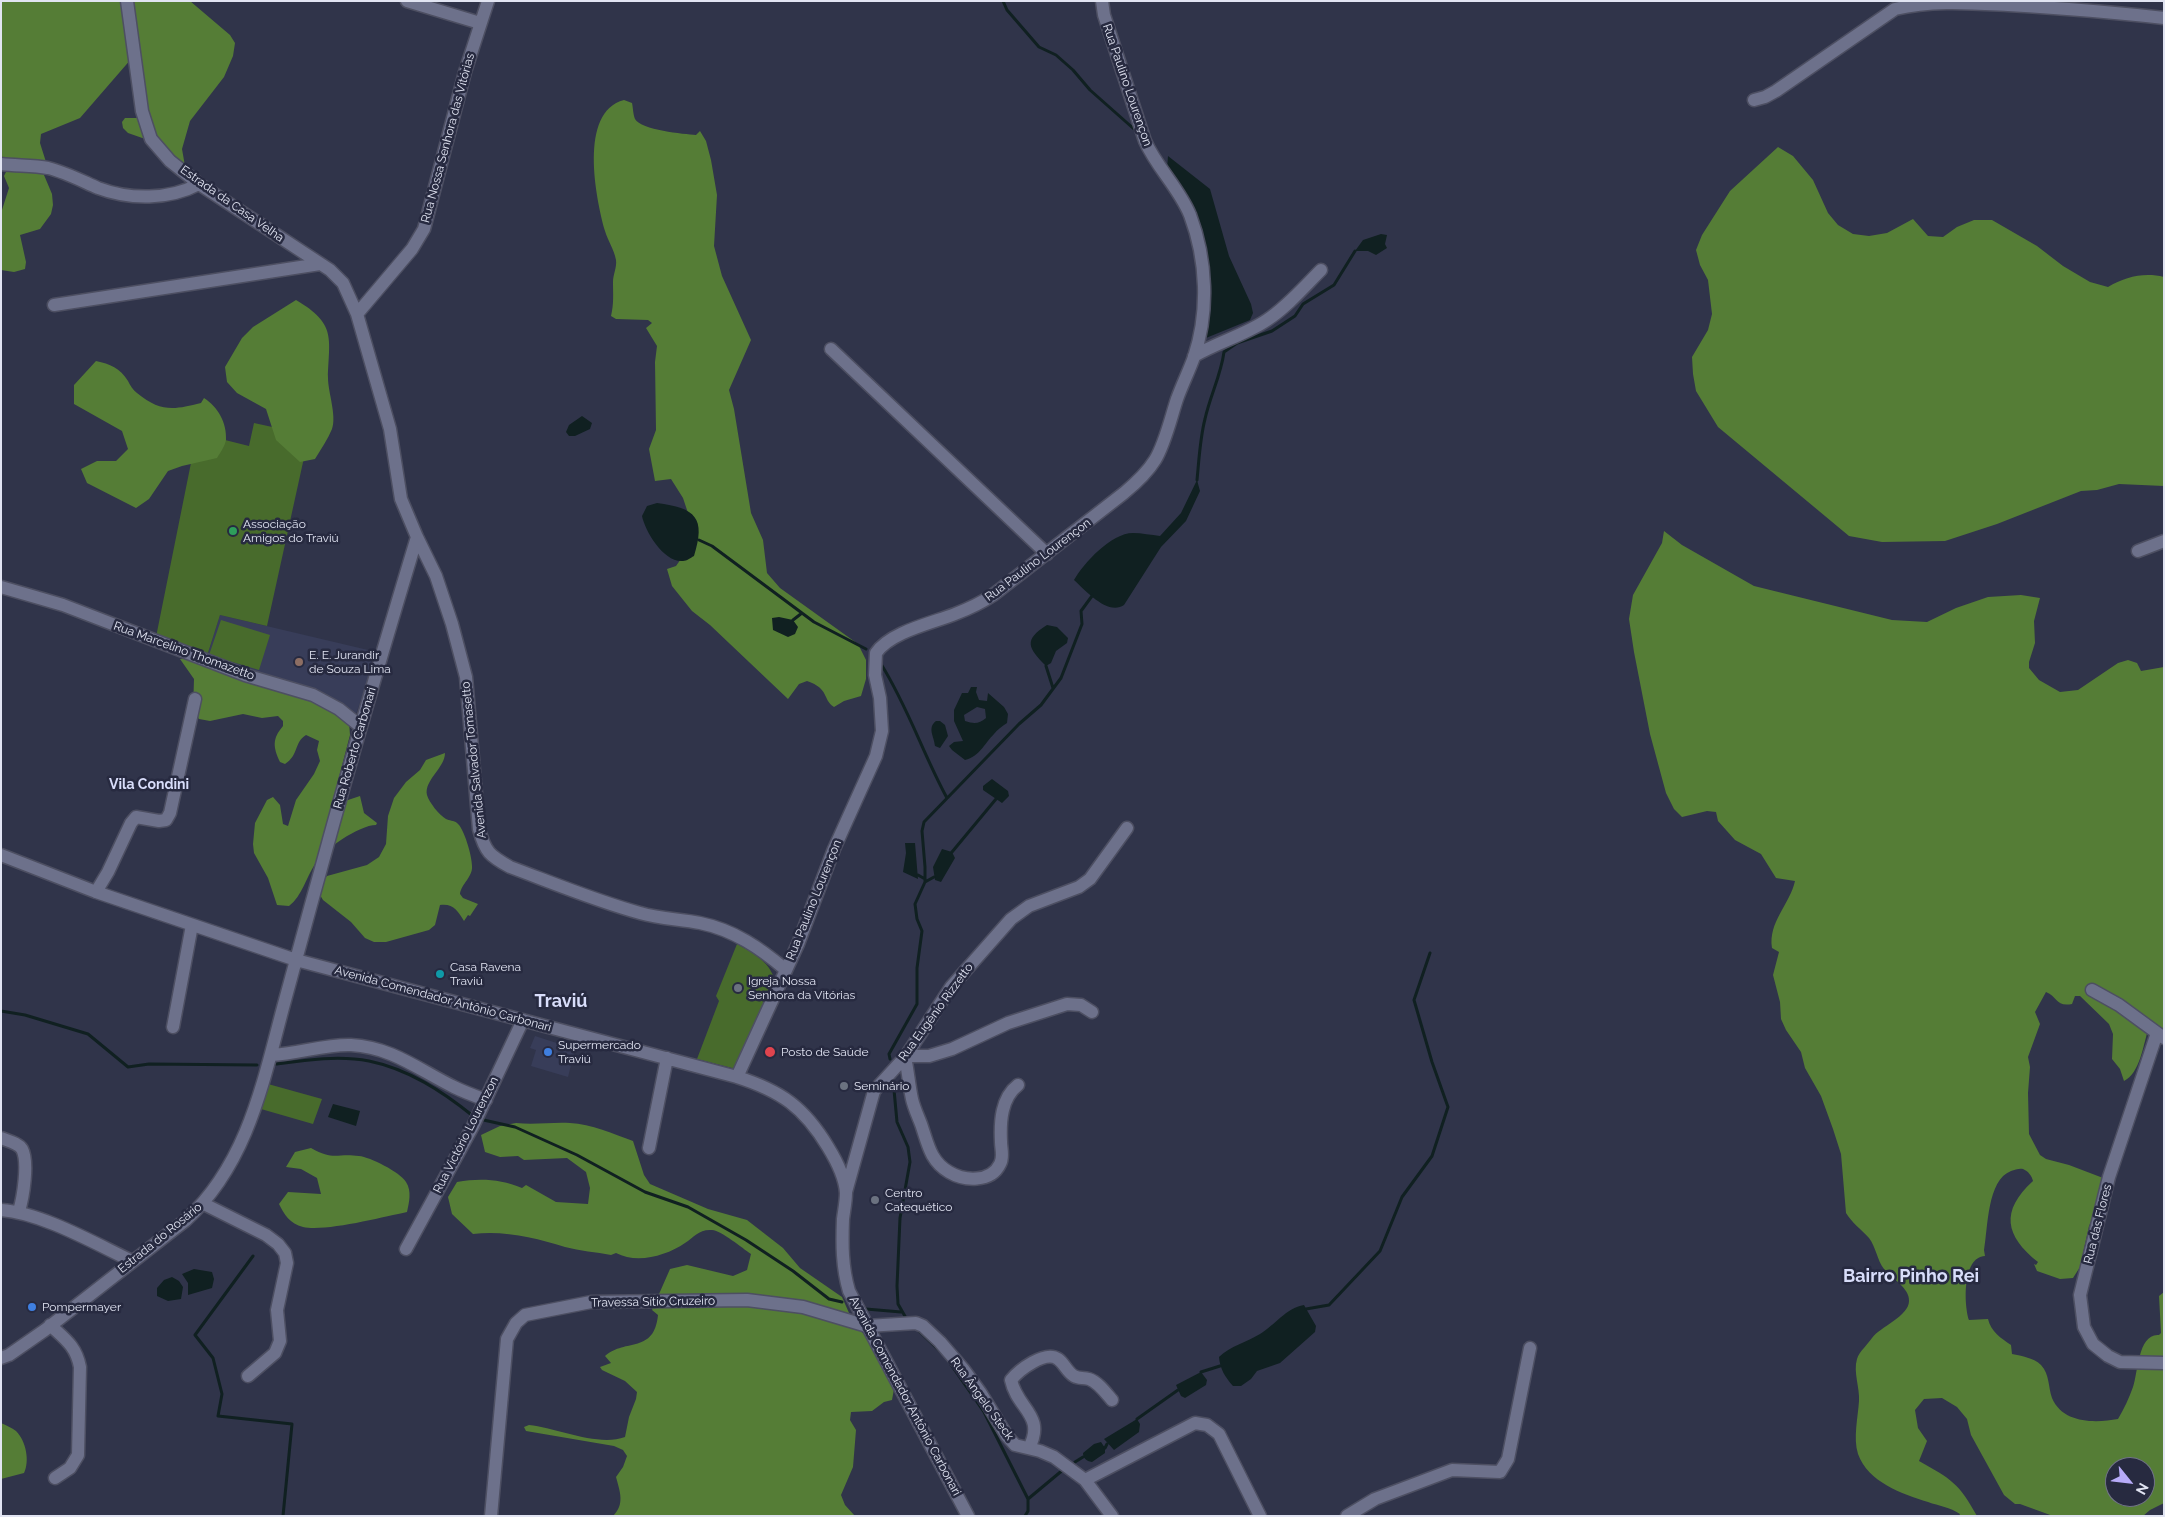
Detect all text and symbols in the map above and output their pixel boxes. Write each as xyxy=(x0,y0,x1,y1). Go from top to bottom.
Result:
street label: Rua Paulino Lourençon xyxy=(1099,22,1155,148)
street label: Rua Nossa Senhora das Vitórias xyxy=(418,52,478,224)
street label: Estrada da Casa Velha xyxy=(177,163,287,245)
street label: Rua Paulino Lourençon xyxy=(982,516,1094,604)
place label: Associação Amigos do Traviú xyxy=(243,517,339,545)
marker: Associação Amigos do Traviú xyxy=(227,525,239,537)
street label: Rua Marcelino Thomazetto xyxy=(112,619,256,683)
place label: E. E. Jurandir de Souza Lima xyxy=(309,648,391,676)
marker: E. E. Jurandir de Souza Lima xyxy=(293,656,305,668)
street label: Avenida Salvador Tomasetto xyxy=(459,681,489,839)
street label: Rua Roberto Carbonari xyxy=(331,685,379,811)
district label: Vila Condini xyxy=(109,777,189,793)
street label: Rua Paulino Lourençon xyxy=(783,838,845,962)
place label: Casa Ravena Traviú xyxy=(450,960,521,988)
street label: Rua Eugênio Rizzetto xyxy=(896,960,976,1064)
street label: Avenida Comendador Antônio Carbonari xyxy=(333,963,553,1035)
marker: Casa Ravena Traviú xyxy=(434,968,446,980)
place label: Igreja Nossa Senhora da Vitórias xyxy=(748,974,855,1002)
marker: Igreja Nossa Senhora da Vitórias xyxy=(732,982,744,994)
district label: Traviú xyxy=(535,991,587,1013)
place label: Supermercado Traviú xyxy=(558,1038,641,1066)
marker: Posto de Saúde xyxy=(763,1045,777,1059)
place label: Posto de Saúde xyxy=(781,1045,868,1059)
marker: Supermercado Traviú xyxy=(542,1046,554,1058)
street label: Rua Victório Lourenzon xyxy=(430,1074,502,1196)
place label: Seminário xyxy=(854,1079,909,1093)
marker: Seminário xyxy=(838,1080,850,1092)
street label: Rua das Flores xyxy=(2081,1183,2115,1265)
place label: Centro Catequético xyxy=(885,1186,953,1214)
marker: Centro Catequético xyxy=(869,1194,881,1206)
street label: Estrada do Rosário xyxy=(115,1200,205,1276)
district label: Bairro Pinho Rei xyxy=(1843,1266,1979,1288)
street label: Travessa Sítio Cruzeiro xyxy=(591,1294,715,1310)
street label: Avenida Comendador Antônio Carbonari xyxy=(846,1294,964,1498)
place label: Pompermayer xyxy=(42,1300,121,1314)
marker: Pompermayer xyxy=(26,1301,38,1313)
street label: Rua Ângelo Steck xyxy=(947,1355,1017,1443)
north arrow xyxy=(2105,1457,2155,1507)
text: N xyxy=(2133,1480,2152,1497)

